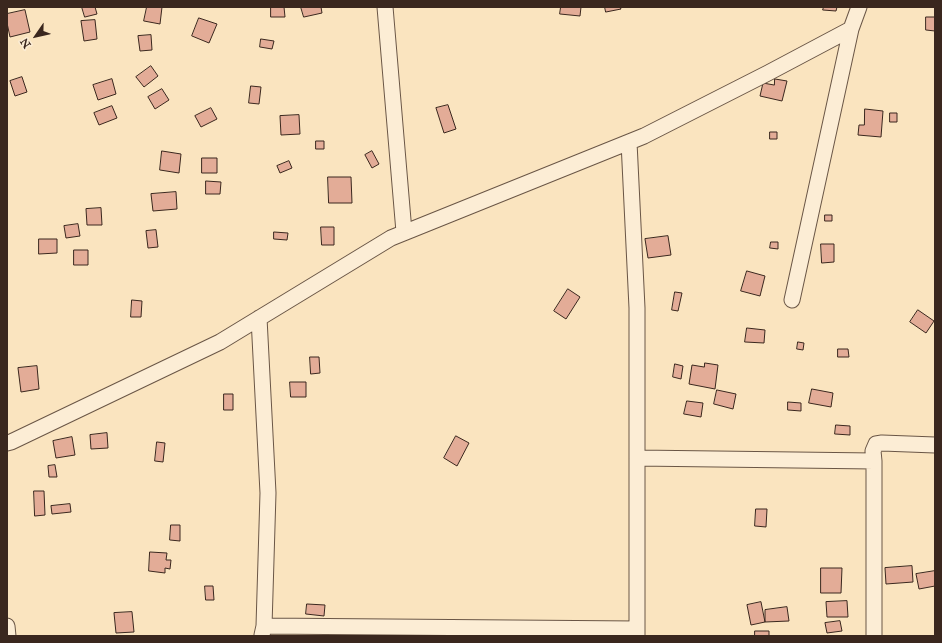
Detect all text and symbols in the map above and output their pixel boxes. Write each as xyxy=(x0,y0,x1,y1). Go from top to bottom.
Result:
north arrow xyxy=(16,16,56,56)
text: N xyxy=(18,35,34,50)

